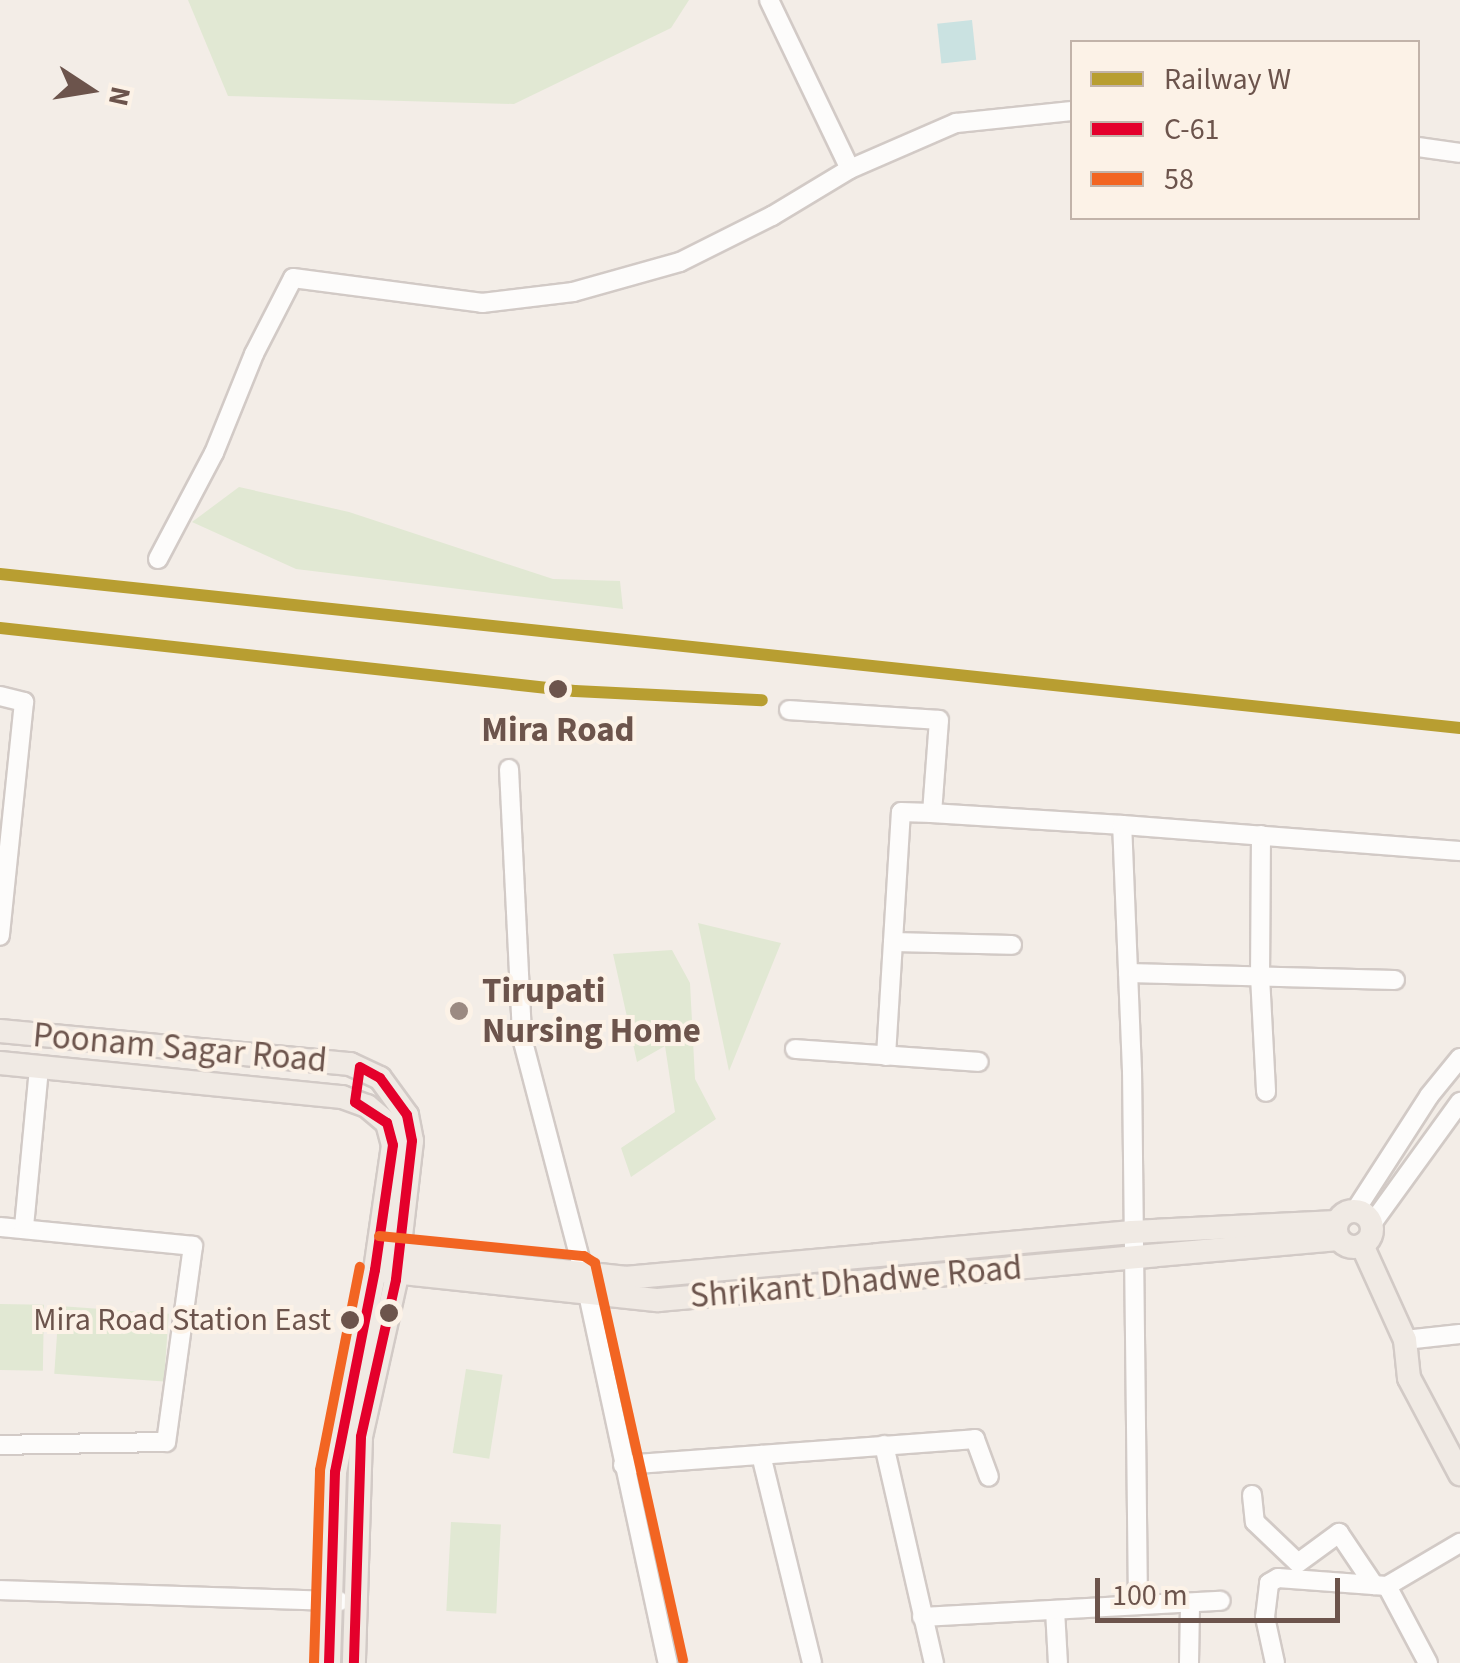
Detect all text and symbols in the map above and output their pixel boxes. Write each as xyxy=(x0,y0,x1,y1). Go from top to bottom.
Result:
north arrow xyxy=(40,40,140,140)
legend xyxy=(1070,40,1420,220)
text: Railway W xyxy=(1164,58,1291,101)
text: N xyxy=(98,83,141,110)
text: C-61 xyxy=(1164,108,1220,151)
text: 58 xyxy=(1164,158,1194,201)
marker: Mira Road xyxy=(543,674,573,704)
place label: Mira Road xyxy=(481,709,635,751)
place label: Tirupati Nursing Home xyxy=(482,970,701,1052)
marker: Tirupati Nursing Home xyxy=(446,998,472,1024)
street label: Poonam Sagar Road xyxy=(31,1014,329,1082)
street label: Shrikant Dhadwe Road xyxy=(688,1247,1024,1317)
place label: Mira Road Station East xyxy=(33,1301,331,1339)
unlabelled marker xyxy=(379,1303,399,1323)
marker: Mira Road Station East xyxy=(340,1310,360,1330)
scale bar xyxy=(1100,1558,1345,1620)
text: 100 m xyxy=(1112,1574,1188,1617)

